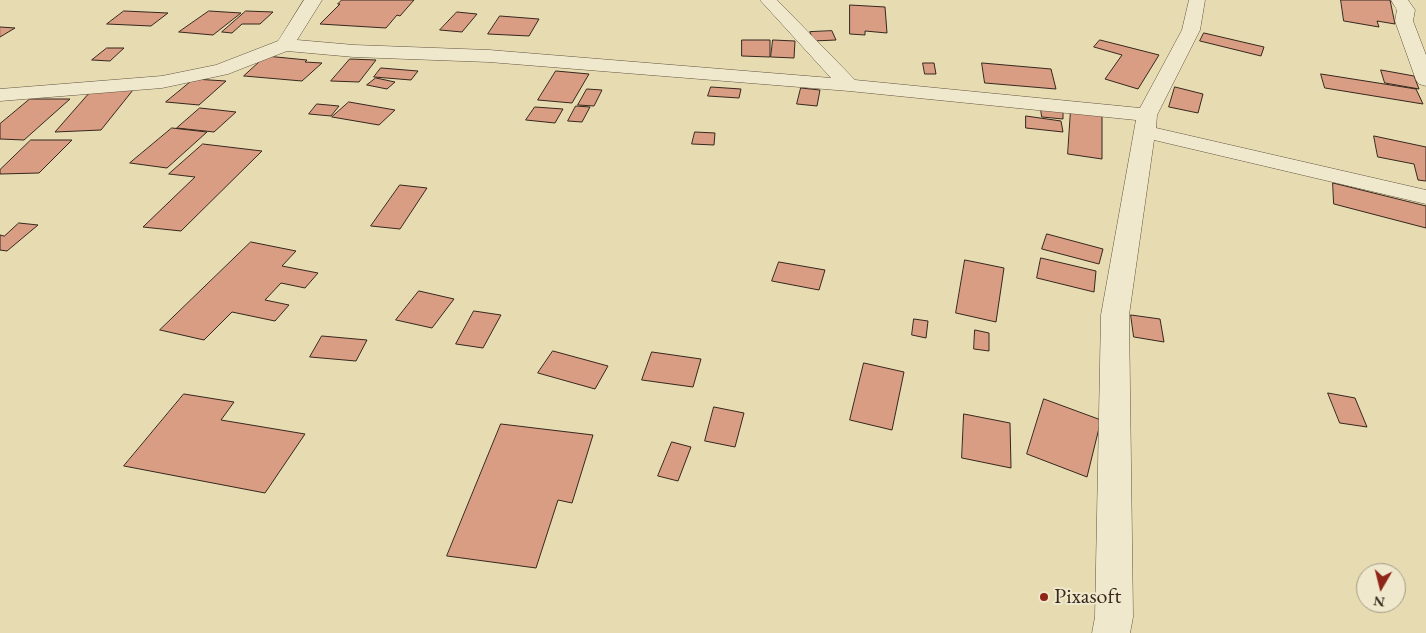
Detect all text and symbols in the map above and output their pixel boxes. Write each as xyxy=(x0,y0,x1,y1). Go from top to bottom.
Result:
north arrow xyxy=(1356,563,1406,613)
place label: Pixasoft xyxy=(1054,584,1121,610)
marker: Pixasoft xyxy=(1038,591,1050,603)
text: N xyxy=(1372,592,1386,612)

